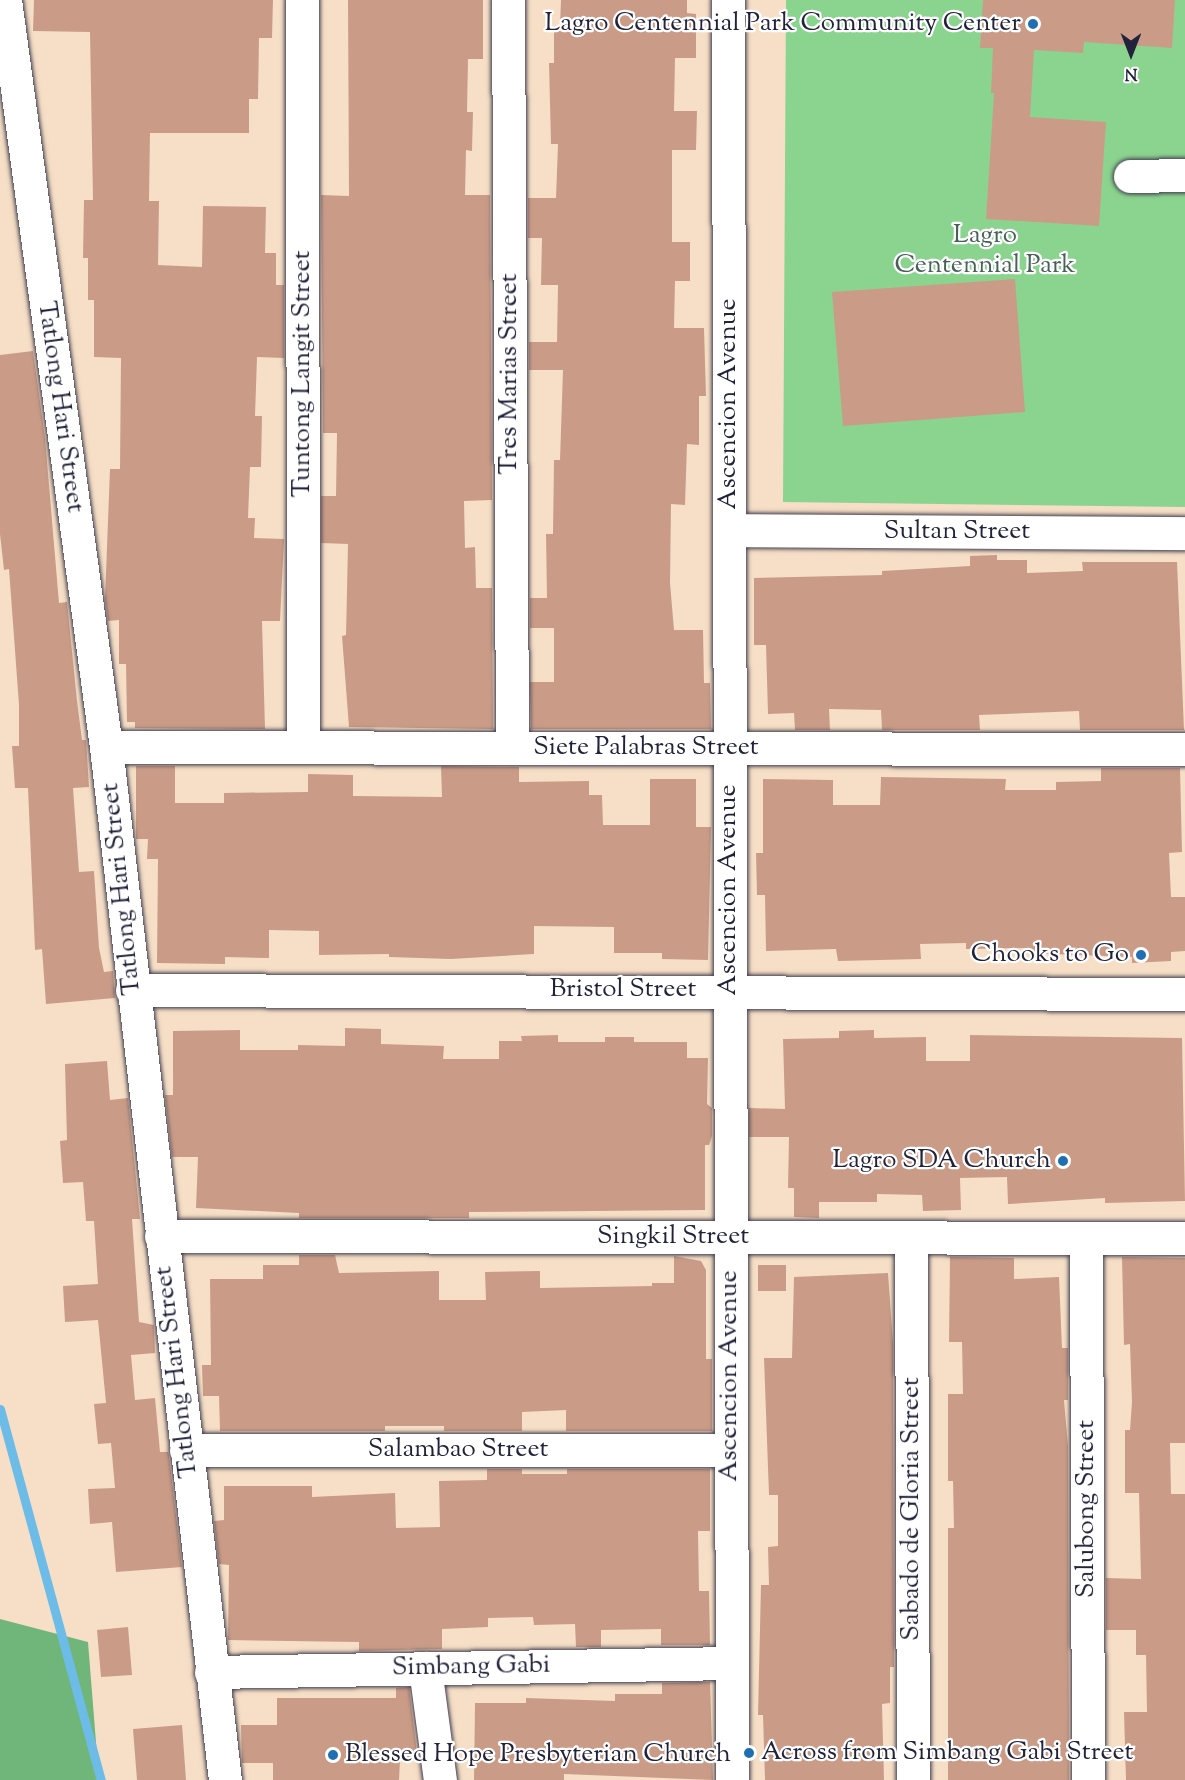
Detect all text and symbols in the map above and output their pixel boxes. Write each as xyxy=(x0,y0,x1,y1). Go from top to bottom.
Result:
place label: Lagro Centennial Park Community Center xyxy=(545,8,1021,40)
marker: Lagro Centennial Park Community Center xyxy=(1026,17,1040,31)
north arrow xyxy=(1101,24,1161,84)
text: N xyxy=(1125,61,1137,84)
park label: Lagro Centennial Park xyxy=(894,220,1076,282)
street label: Tuntong Langit Street xyxy=(287,251,319,497)
street label: Tres Marias Street xyxy=(494,273,526,475)
street label: Ascencion Avenue xyxy=(713,298,745,510)
street label: Tatlong Hari Street xyxy=(30,299,90,515)
street label: Sultan Street xyxy=(884,516,1030,548)
street label: Siete Palabras Street xyxy=(533,732,759,764)
street label: Tatlong Hari Street xyxy=(95,781,149,997)
street label: Ascencion Avenue xyxy=(713,784,745,996)
place label: Chooks to Go xyxy=(971,939,1129,971)
marker: Chooks to Go xyxy=(1134,948,1148,962)
street label: Bristol Street xyxy=(550,974,696,1006)
place label: Lagro SDA Church xyxy=(832,1145,1051,1177)
marker: Lagro SDA Church xyxy=(1056,1154,1070,1168)
street label: Singkil Street xyxy=(597,1221,749,1253)
street label: Tatlong Hari Street xyxy=(149,1264,205,1480)
street label: Ascencion Avenue xyxy=(714,1270,746,1482)
street label: Sabado de Gloria Street xyxy=(896,1377,928,1641)
street label: Salubong Street xyxy=(1071,1420,1103,1598)
street label: Salambao Street xyxy=(368,1434,548,1466)
street label: Simbang Gabi xyxy=(392,1650,550,1684)
place label: Across from Simbang Gabi Street xyxy=(761,1737,1133,1769)
place label: Blessed Hope Presbyterian Church xyxy=(345,1739,731,1771)
marker: Across from Simbang Gabi Street xyxy=(742,1746,756,1760)
marker: Blessed Hope Presbyterian Church xyxy=(326,1748,340,1762)

